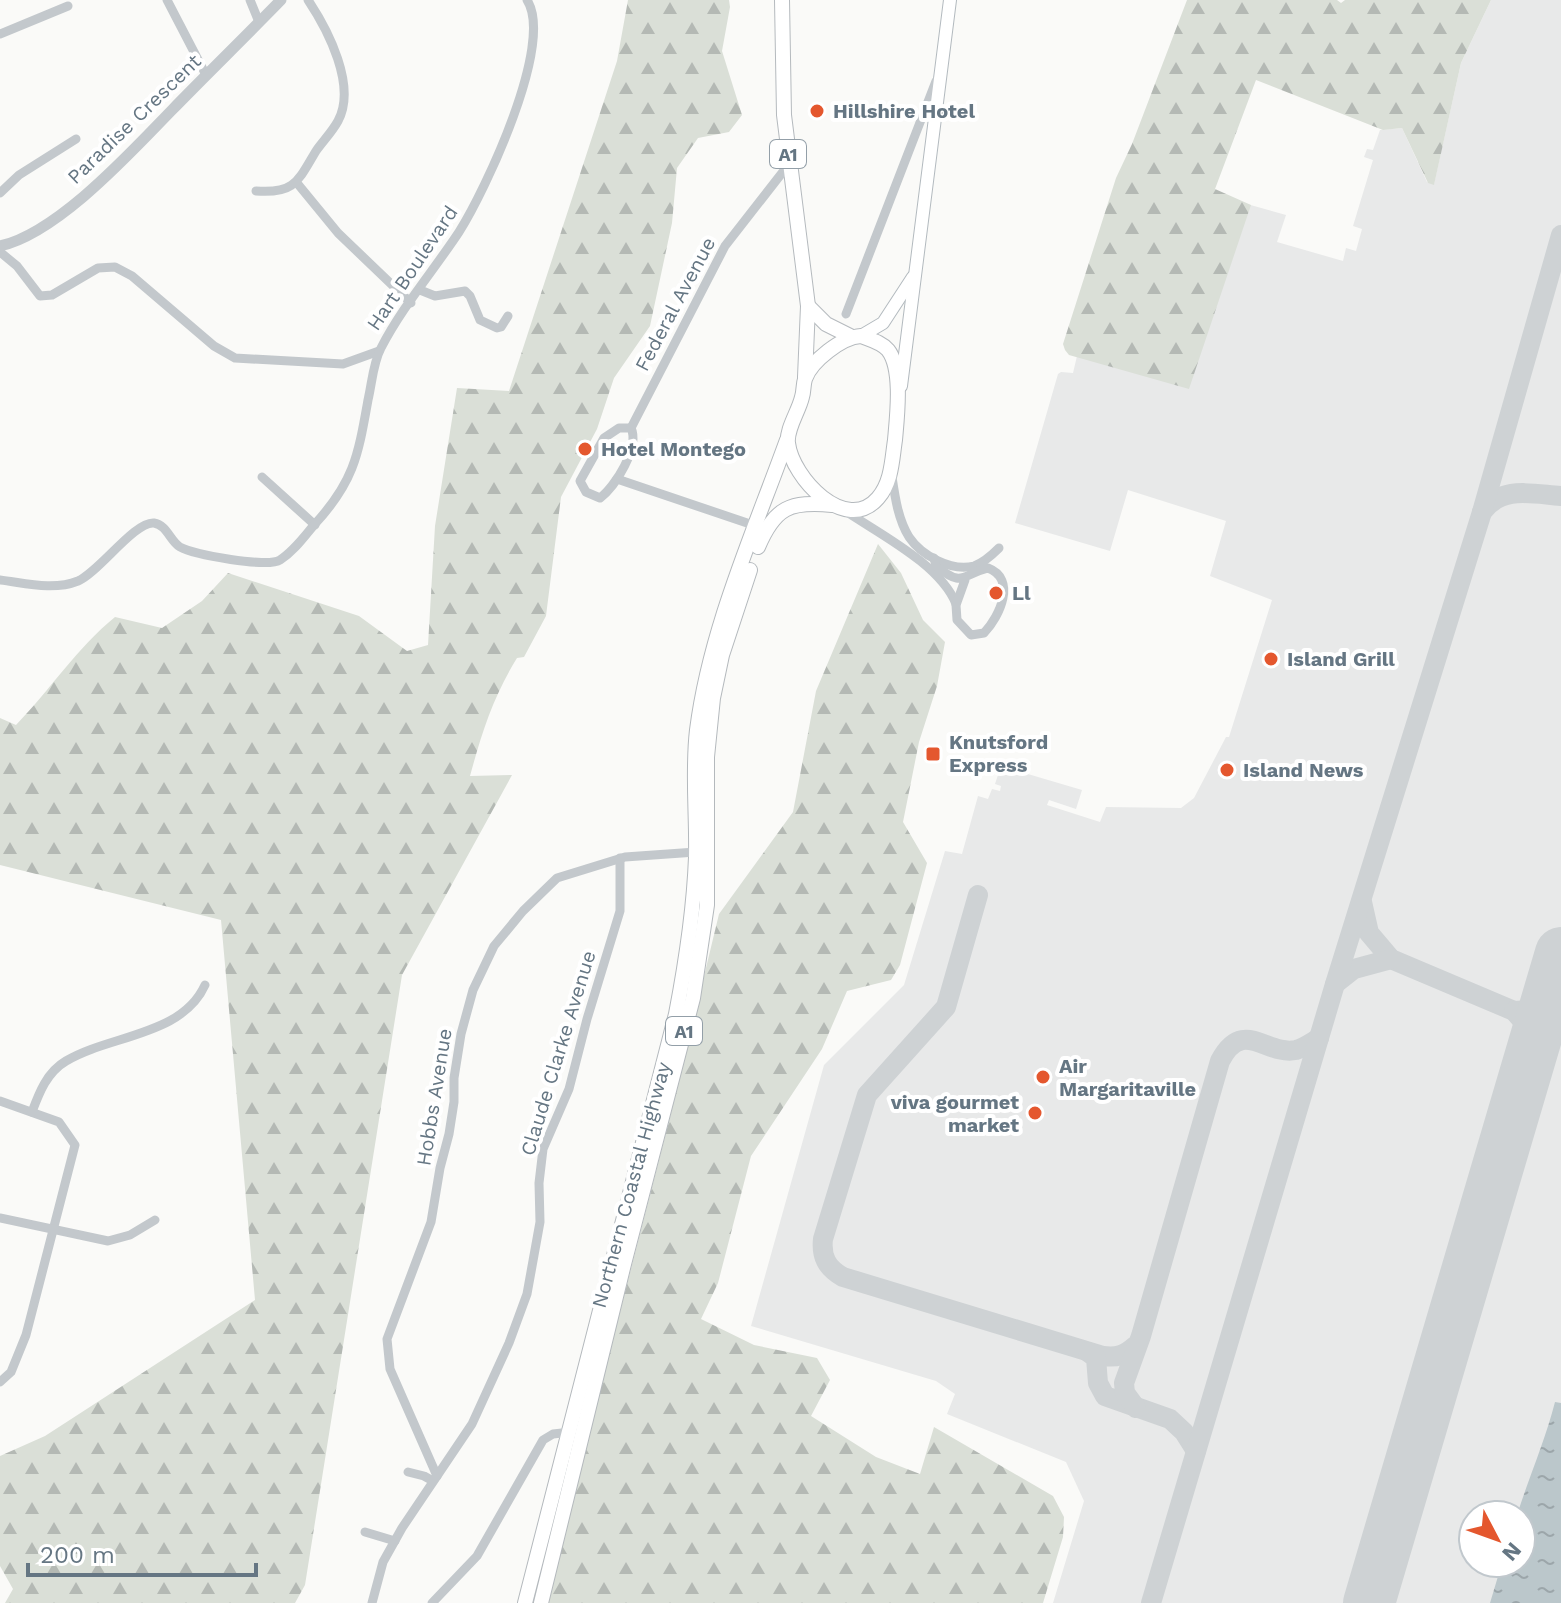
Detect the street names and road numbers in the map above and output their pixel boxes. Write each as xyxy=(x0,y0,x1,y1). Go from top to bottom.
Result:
street label: Paradise Crescent xyxy=(62,49,206,189)
road number: A1 xyxy=(770,140,806,168)
street label: Hart Boulevard xyxy=(361,201,463,335)
street label: Federal Avenue xyxy=(630,233,720,375)
street label: Claude Clarke Avenue xyxy=(515,948,601,1158)
road number: A1 xyxy=(666,1017,702,1045)
street label: Hobbs Avenue xyxy=(411,1027,457,1167)
street label: Northern Coastal Highway xyxy=(587,1059,676,1311)

